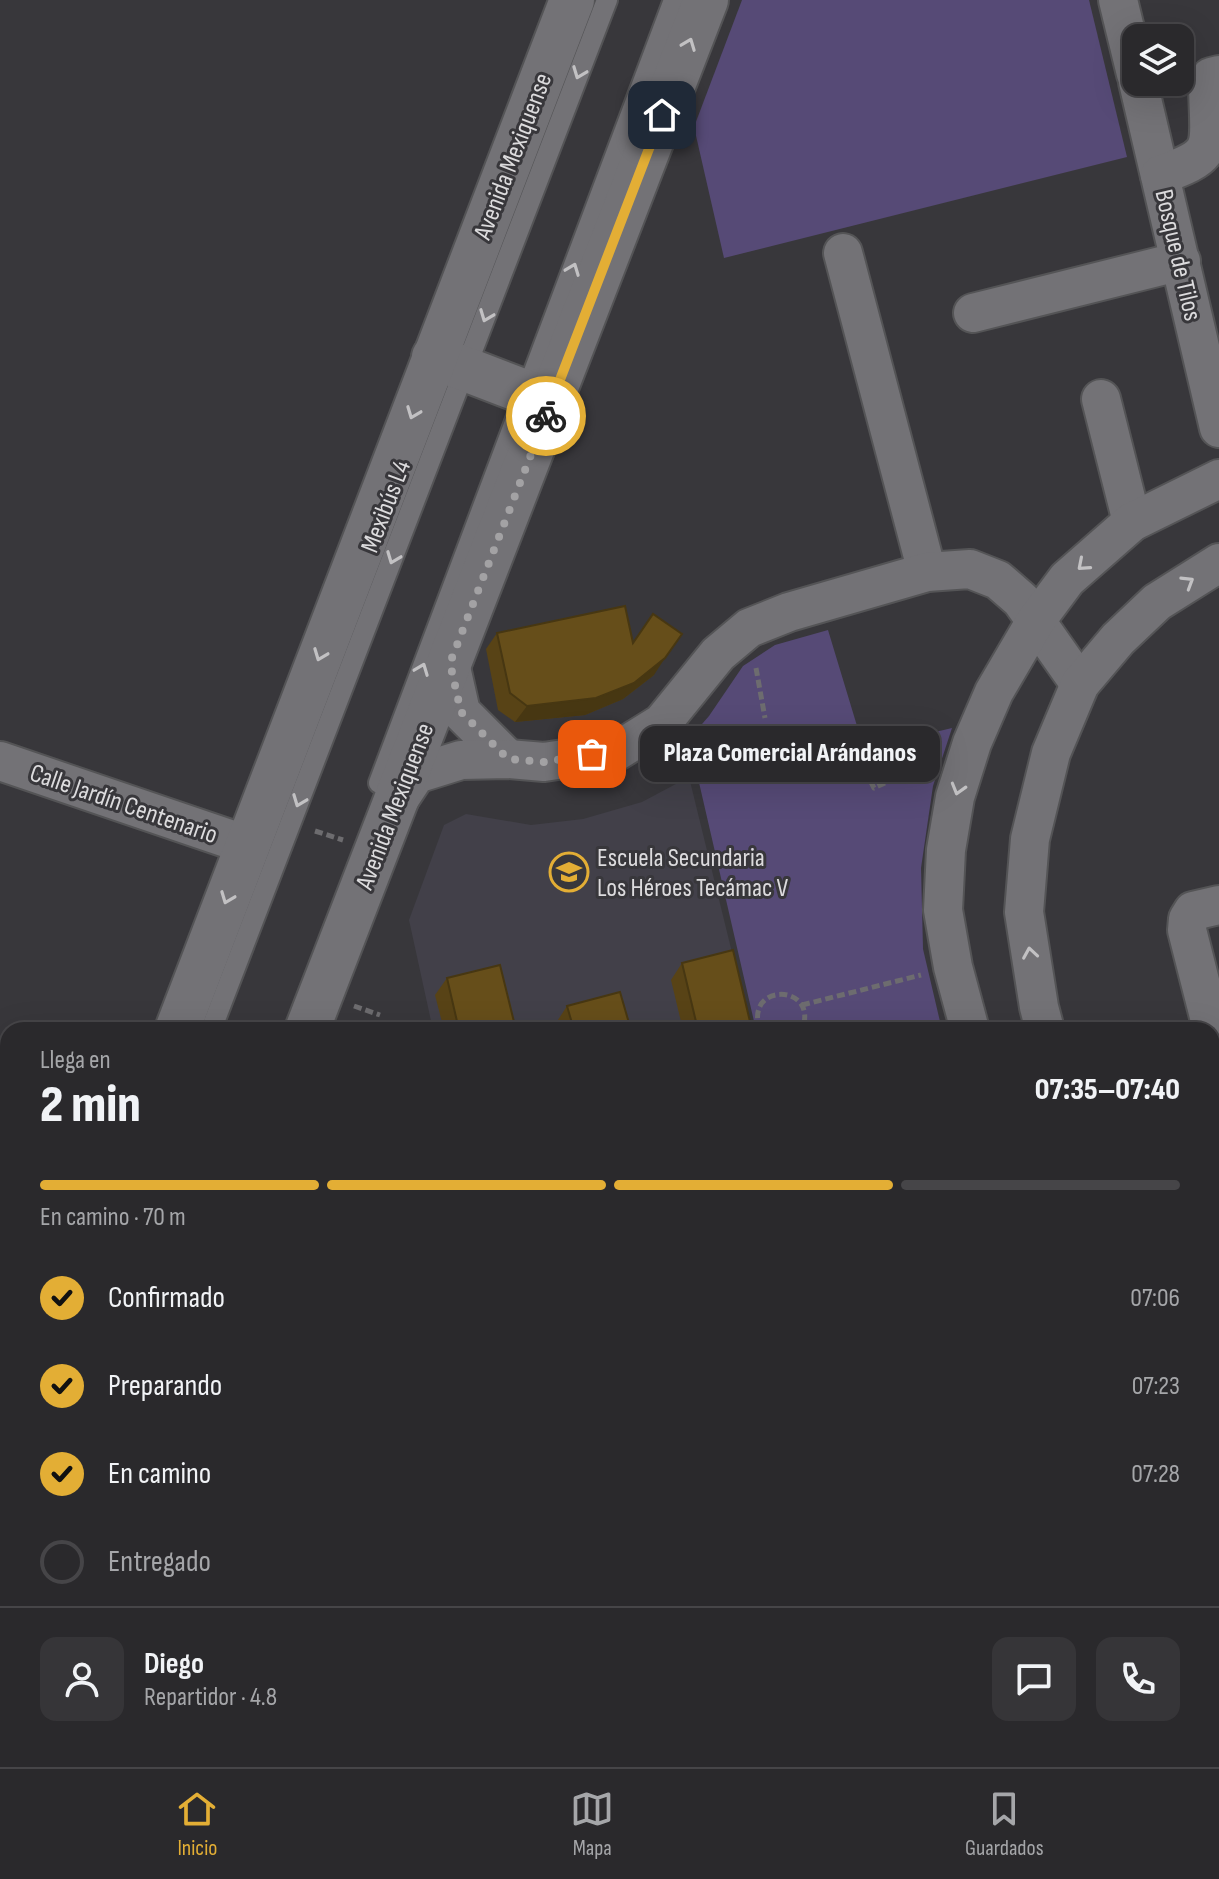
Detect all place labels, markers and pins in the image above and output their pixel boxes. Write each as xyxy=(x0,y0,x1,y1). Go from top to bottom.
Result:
pin xyxy=(628,81,696,149)
pin xyxy=(558,720,626,788)
callout: Plaza Comercial Arándanos xyxy=(640,726,940,782)
place label: Escuela Secundaria Los Héroes Tecámac V xyxy=(597,843,789,904)
school or university icon: Escuela Secundaria Los Héroes Tecámac V xyxy=(548,851,590,893)

